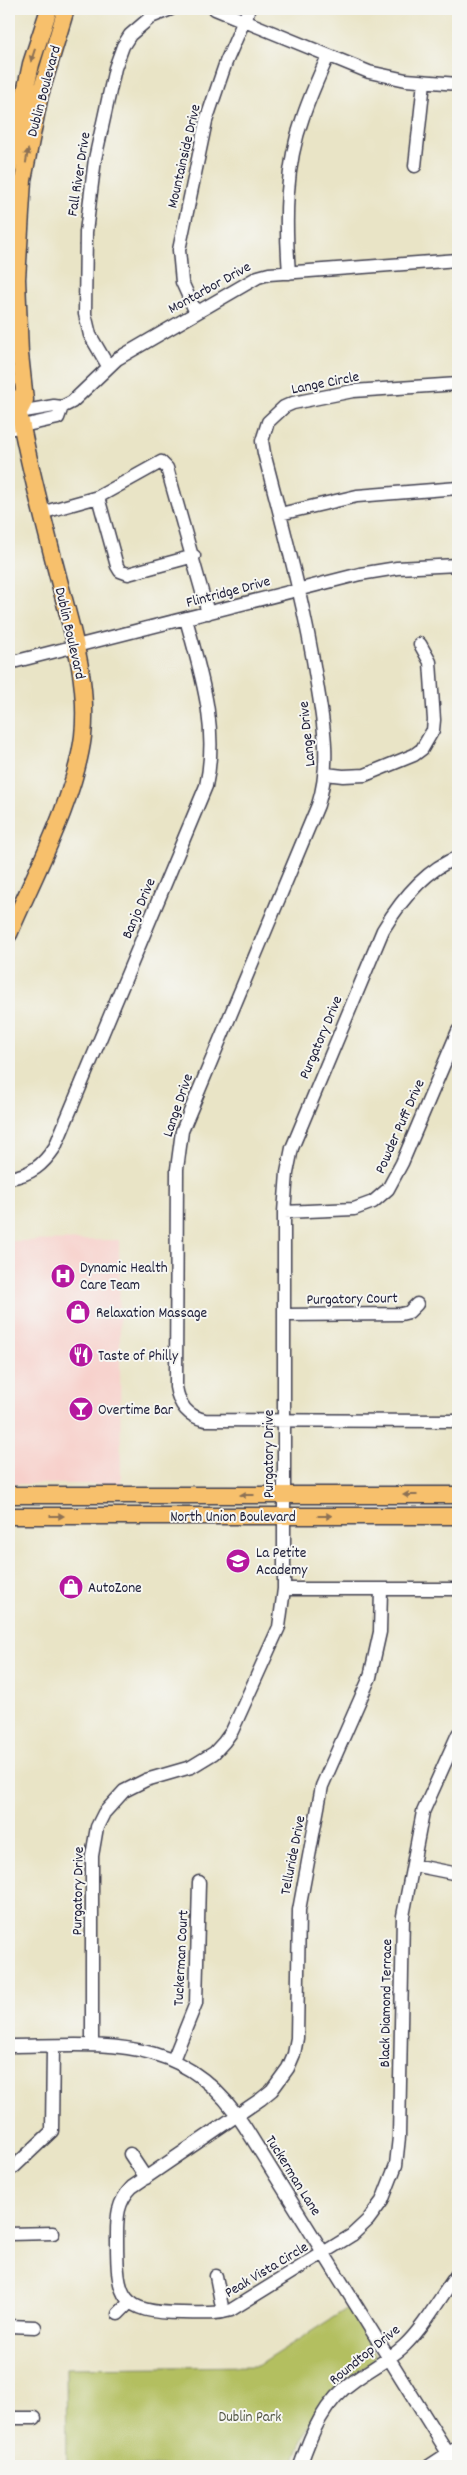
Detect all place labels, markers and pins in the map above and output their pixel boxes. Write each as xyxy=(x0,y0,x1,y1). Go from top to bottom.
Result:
place label: Dynamic Health Care Team xyxy=(80,1258,168,1297)
hospital icon: Dynamic Health Care Team xyxy=(50,1263,76,1289)
shop icon: Relaxation Massage xyxy=(65,1299,91,1325)
place label: Relaxation Massage xyxy=(96,1303,207,1325)
restaurant icon: Taste of Philly xyxy=(68,1342,94,1368)
place label: Taste of Philly xyxy=(98,1346,179,1368)
bar icon: Overtime Bar xyxy=(68,1396,94,1422)
place label: Overtime Bar xyxy=(98,1400,174,1422)
place label: La Petite Academy xyxy=(256,1543,308,1582)
school or university icon: La Petite Academy xyxy=(225,1548,251,1574)
shop icon: AutoZone xyxy=(58,1574,84,1600)
place label: AutoZone xyxy=(88,1578,142,1600)

